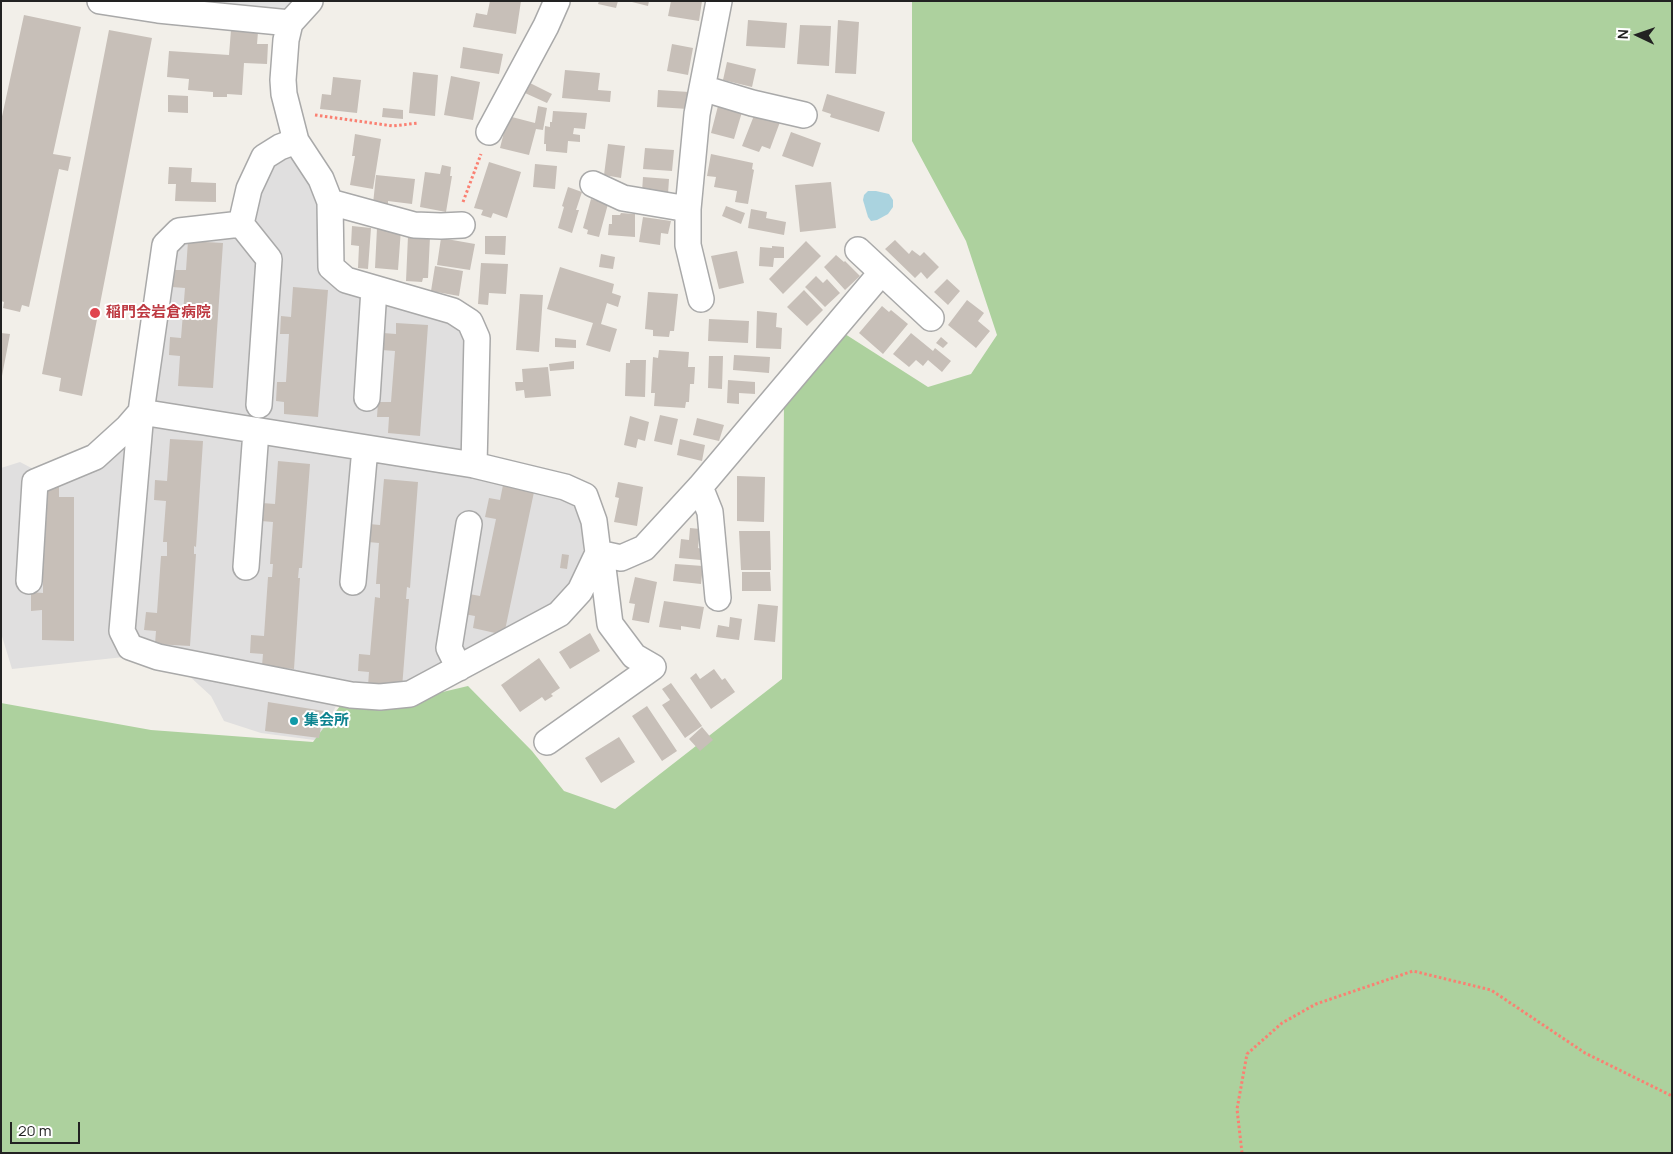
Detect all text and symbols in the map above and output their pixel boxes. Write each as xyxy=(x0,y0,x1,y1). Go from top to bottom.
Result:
north arrow xyxy=(1613,10,1663,60)
text: N xyxy=(1613,29,1632,40)
place label: 稲門会岩倉病院 xyxy=(106,304,211,322)
marker: 稲門会岩倉病院 xyxy=(88,306,102,320)
place label: 集会所 xyxy=(304,712,349,730)
marker: 集会所 xyxy=(288,715,300,727)
scale bar xyxy=(12,1112,82,1144)
text: 20 m xyxy=(18,1120,51,1141)

